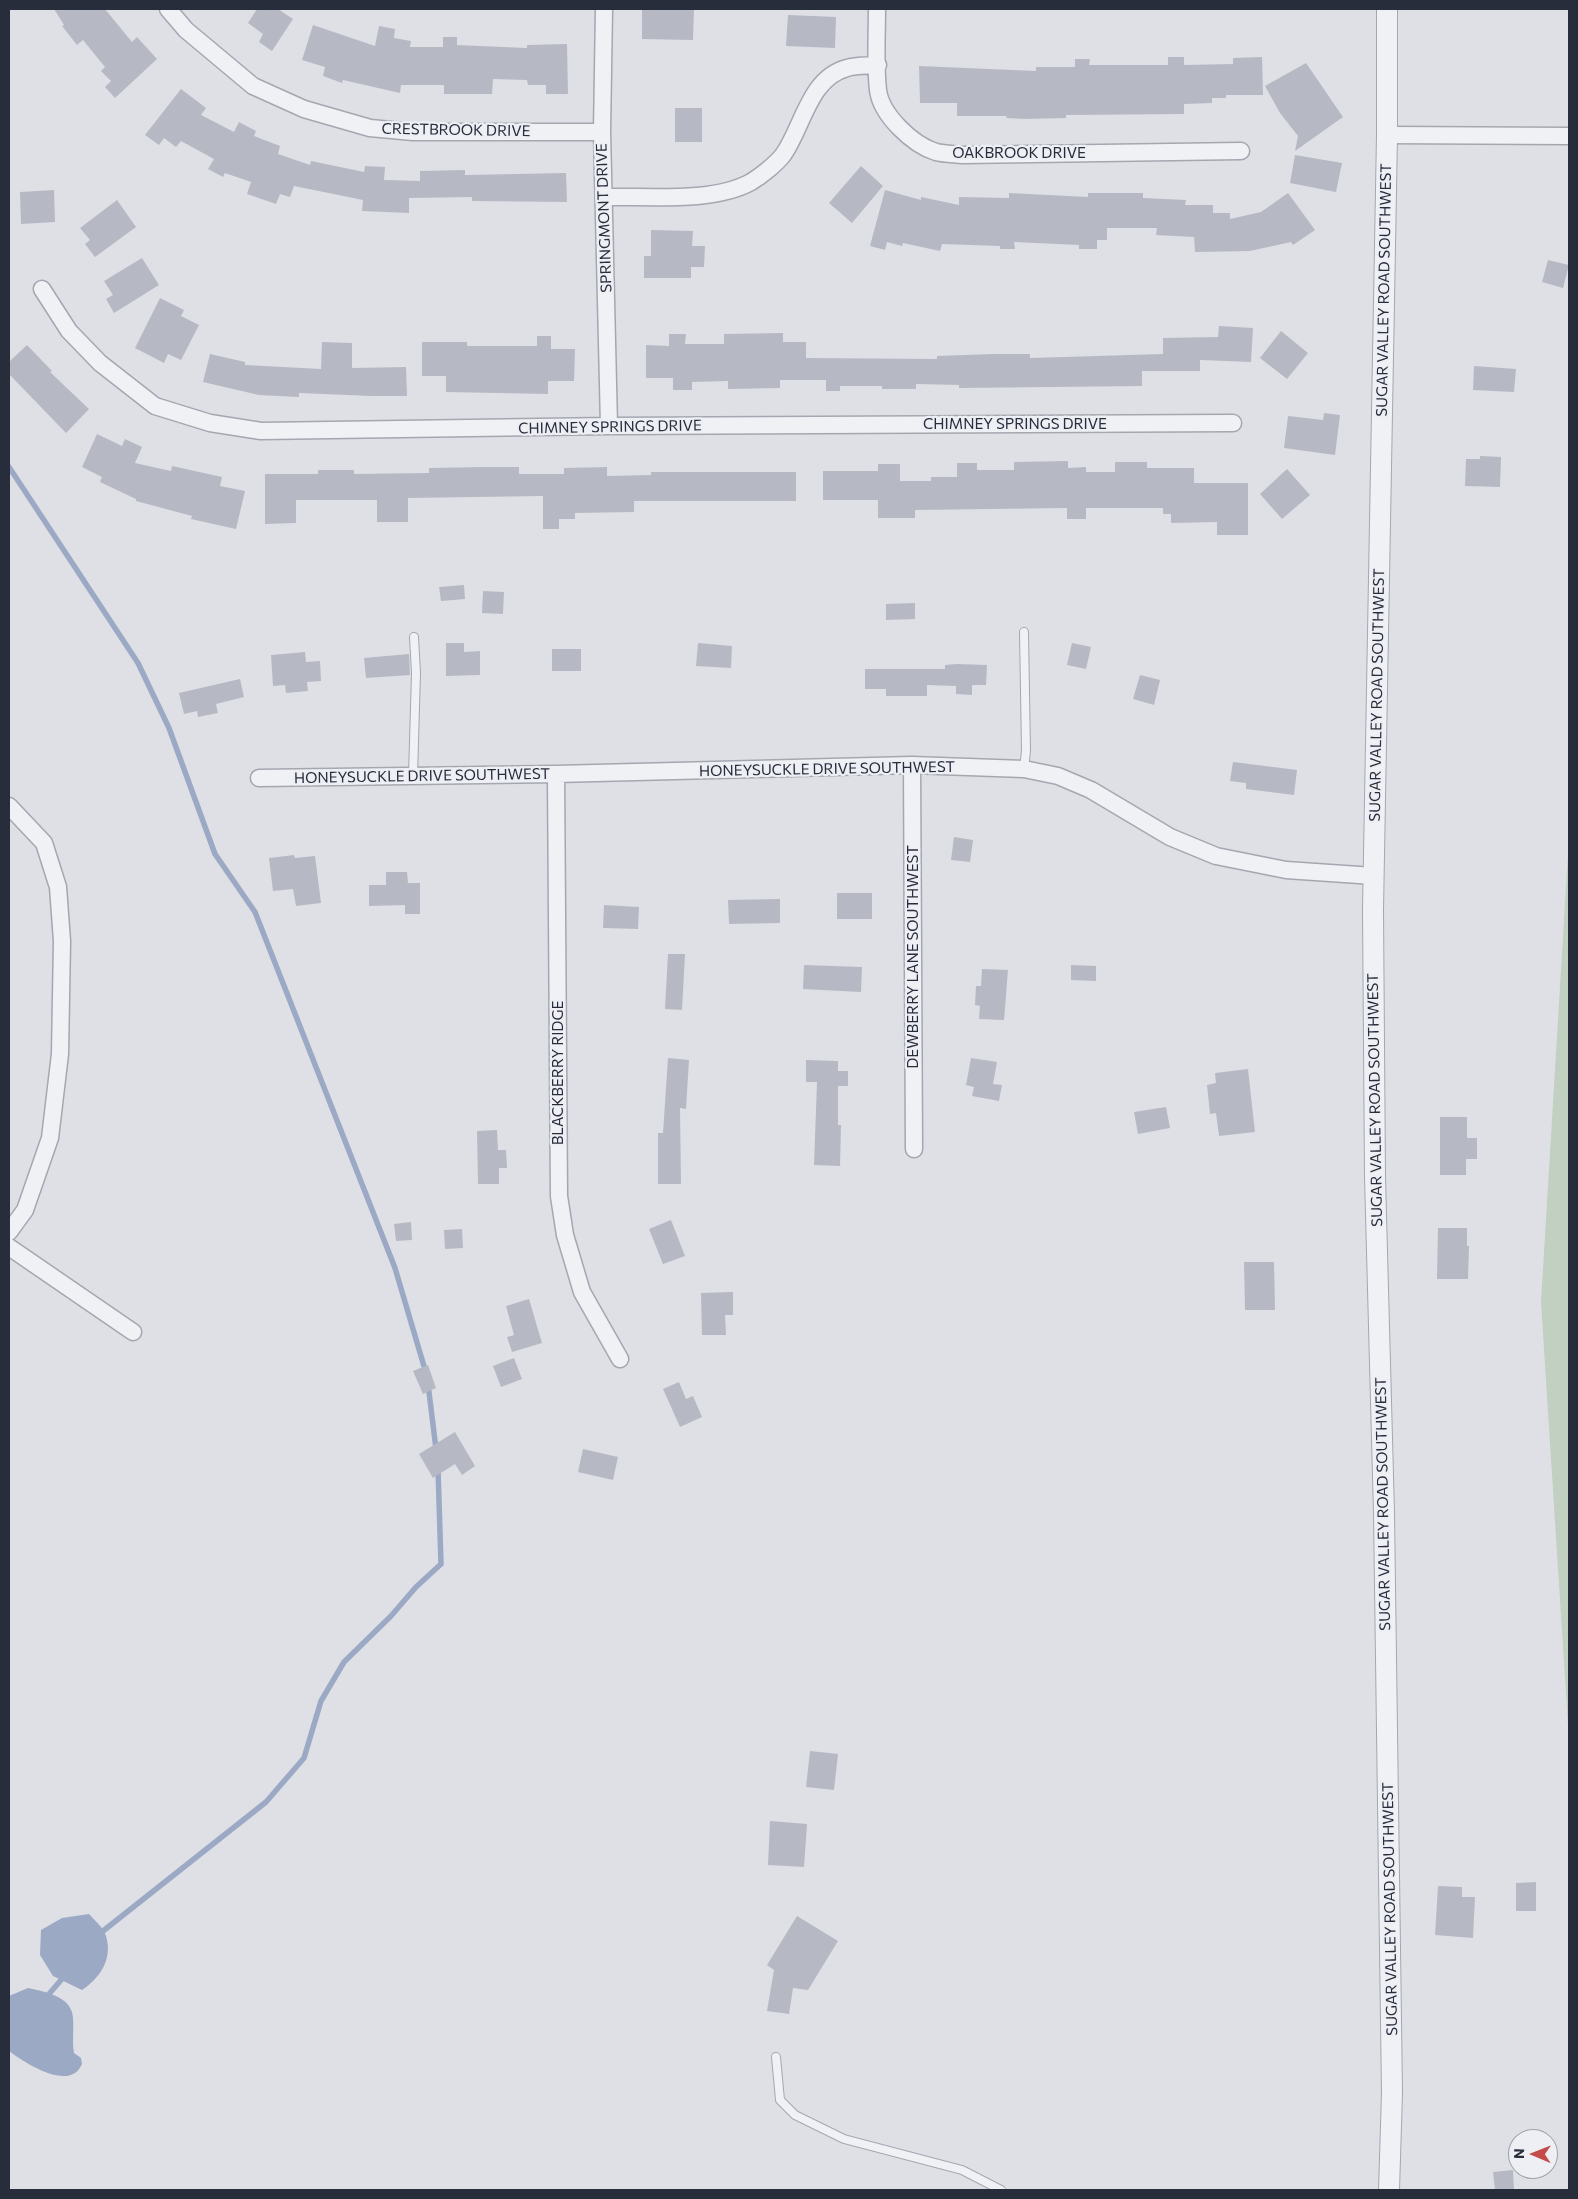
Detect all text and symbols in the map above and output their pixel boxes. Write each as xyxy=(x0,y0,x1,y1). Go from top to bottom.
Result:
street label: CRESTBROOK DRIVE xyxy=(381,120,531,140)
street label: SPRINGMONT DRIVE xyxy=(592,143,616,293)
street label: OAKBROOK DRIVE xyxy=(952,144,1086,162)
street label: SUGAR VALLEY ROAD SOUTHWEST xyxy=(1373,163,1395,417)
street label: CHIMNEY SPRINGS DRIVE xyxy=(923,415,1107,433)
street label: CHIMNEY SPRINGS DRIVE xyxy=(518,416,702,438)
street label: SUGAR VALLEY ROAD SOUTHWEST xyxy=(1366,568,1388,822)
street label: HONEYSUCKLE DRIVE SOUTHWEST xyxy=(699,758,955,780)
street label: HONEYSUCKLE DRIVE SOUTHWEST xyxy=(294,765,550,787)
street label: DEWBERRY LANE SOUTHWEST xyxy=(904,845,922,1069)
street label: SUGAR VALLEY ROAD SOUTHWEST xyxy=(1364,973,1386,1227)
street label: BLACKBERRY RIDGE xyxy=(549,1001,567,1145)
street label: SUGAR VALLEY ROAD SOUTHWEST xyxy=(1372,1377,1394,1631)
street label: SUGAR VALLEY ROAD SOUTHWEST xyxy=(1379,1782,1401,2036)
north arrow xyxy=(1508,2129,1558,2179)
text: N xyxy=(1510,2148,1527,2159)

